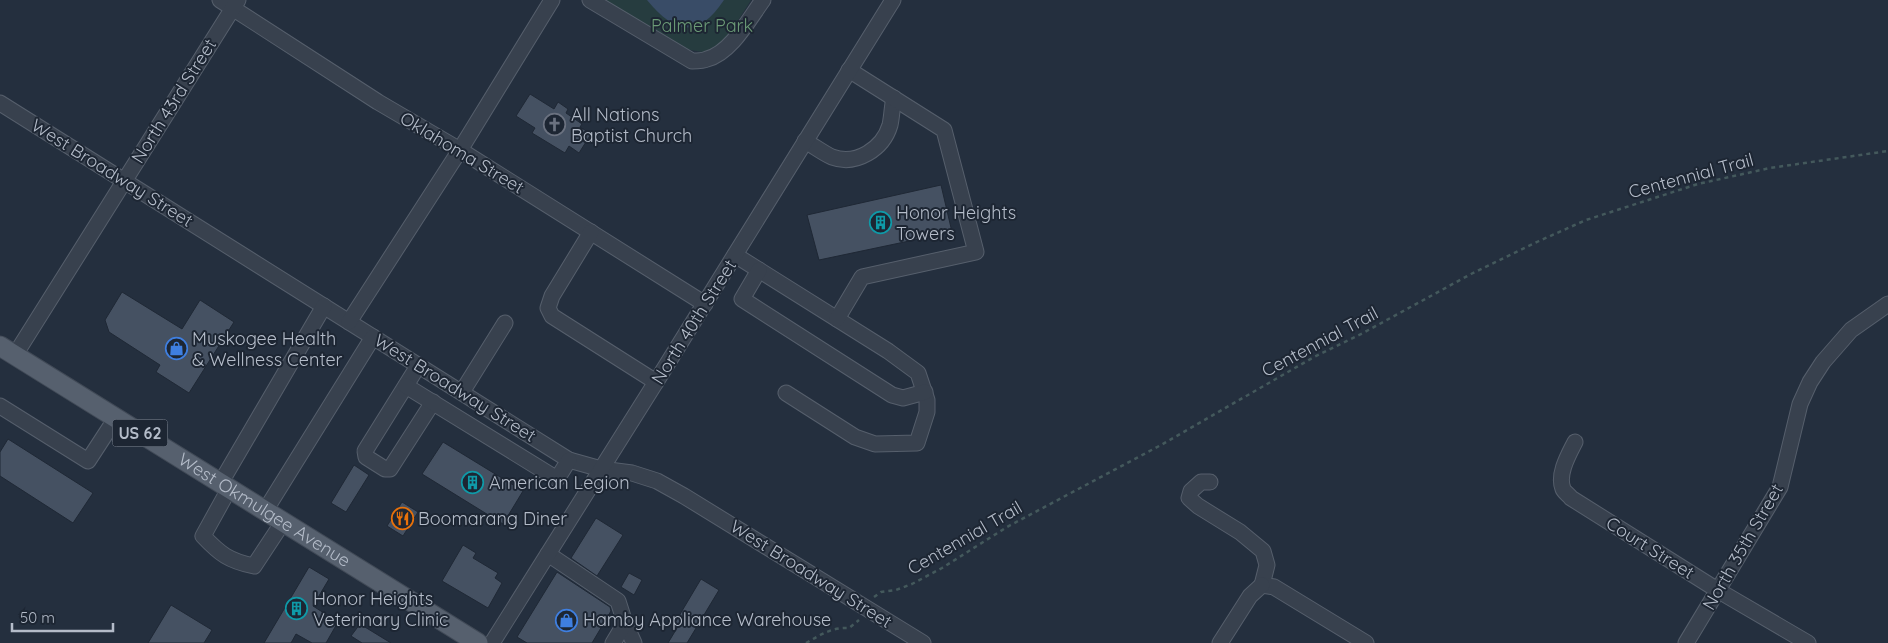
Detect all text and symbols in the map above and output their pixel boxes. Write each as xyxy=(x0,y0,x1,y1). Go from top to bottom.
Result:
park label: Palmer Park xyxy=(651,14,753,37)
street label: North 43rd Street xyxy=(126,34,221,167)
place label: All Nations Baptist Church xyxy=(571,103,692,147)
street label: Oklahoma Street xyxy=(396,106,529,199)
street label: West Broadway Street xyxy=(27,113,197,232)
church icon: All Nations Baptist Church xyxy=(543,113,567,137)
street label: Centennial Trail xyxy=(1626,148,1756,203)
place label: Honor Heights Towers xyxy=(896,201,1016,245)
building icon: Honor Heights Towers xyxy=(868,211,892,235)
street label: North 40th Street xyxy=(646,255,741,388)
street label: Centennial Trail xyxy=(1258,301,1382,382)
place label: Muskogee Health & Wellness Center xyxy=(192,327,343,371)
street label: West Broadway Street xyxy=(370,328,540,447)
shop icon: Muskogee Health & Wellness Center xyxy=(164,337,188,361)
road number: US 62 xyxy=(112,419,168,446)
street label: West Okmulgee Avenue xyxy=(174,448,355,572)
building icon: American Legion xyxy=(461,471,485,495)
place label: American Legion xyxy=(489,471,630,494)
street label: North 35th Street xyxy=(1697,480,1788,614)
street label: Centennial Trail xyxy=(903,495,1026,580)
restaurant icon: Boomarang Diner xyxy=(390,507,414,531)
place label: Boomarang Diner xyxy=(418,507,567,530)
street label: Court Street xyxy=(1602,511,1699,584)
street label: West Broadway Street xyxy=(726,514,896,633)
place label: Honor Heights Veterinary Clinic xyxy=(313,587,448,631)
building icon: Honor Heights Veterinary Clinic xyxy=(285,597,309,621)
scale bar xyxy=(12,600,114,632)
text: 50 m xyxy=(20,608,55,627)
shop icon: Hamby Appliance Warehouse xyxy=(555,608,579,632)
place label: Hamby Appliance Warehouse xyxy=(583,608,831,631)

